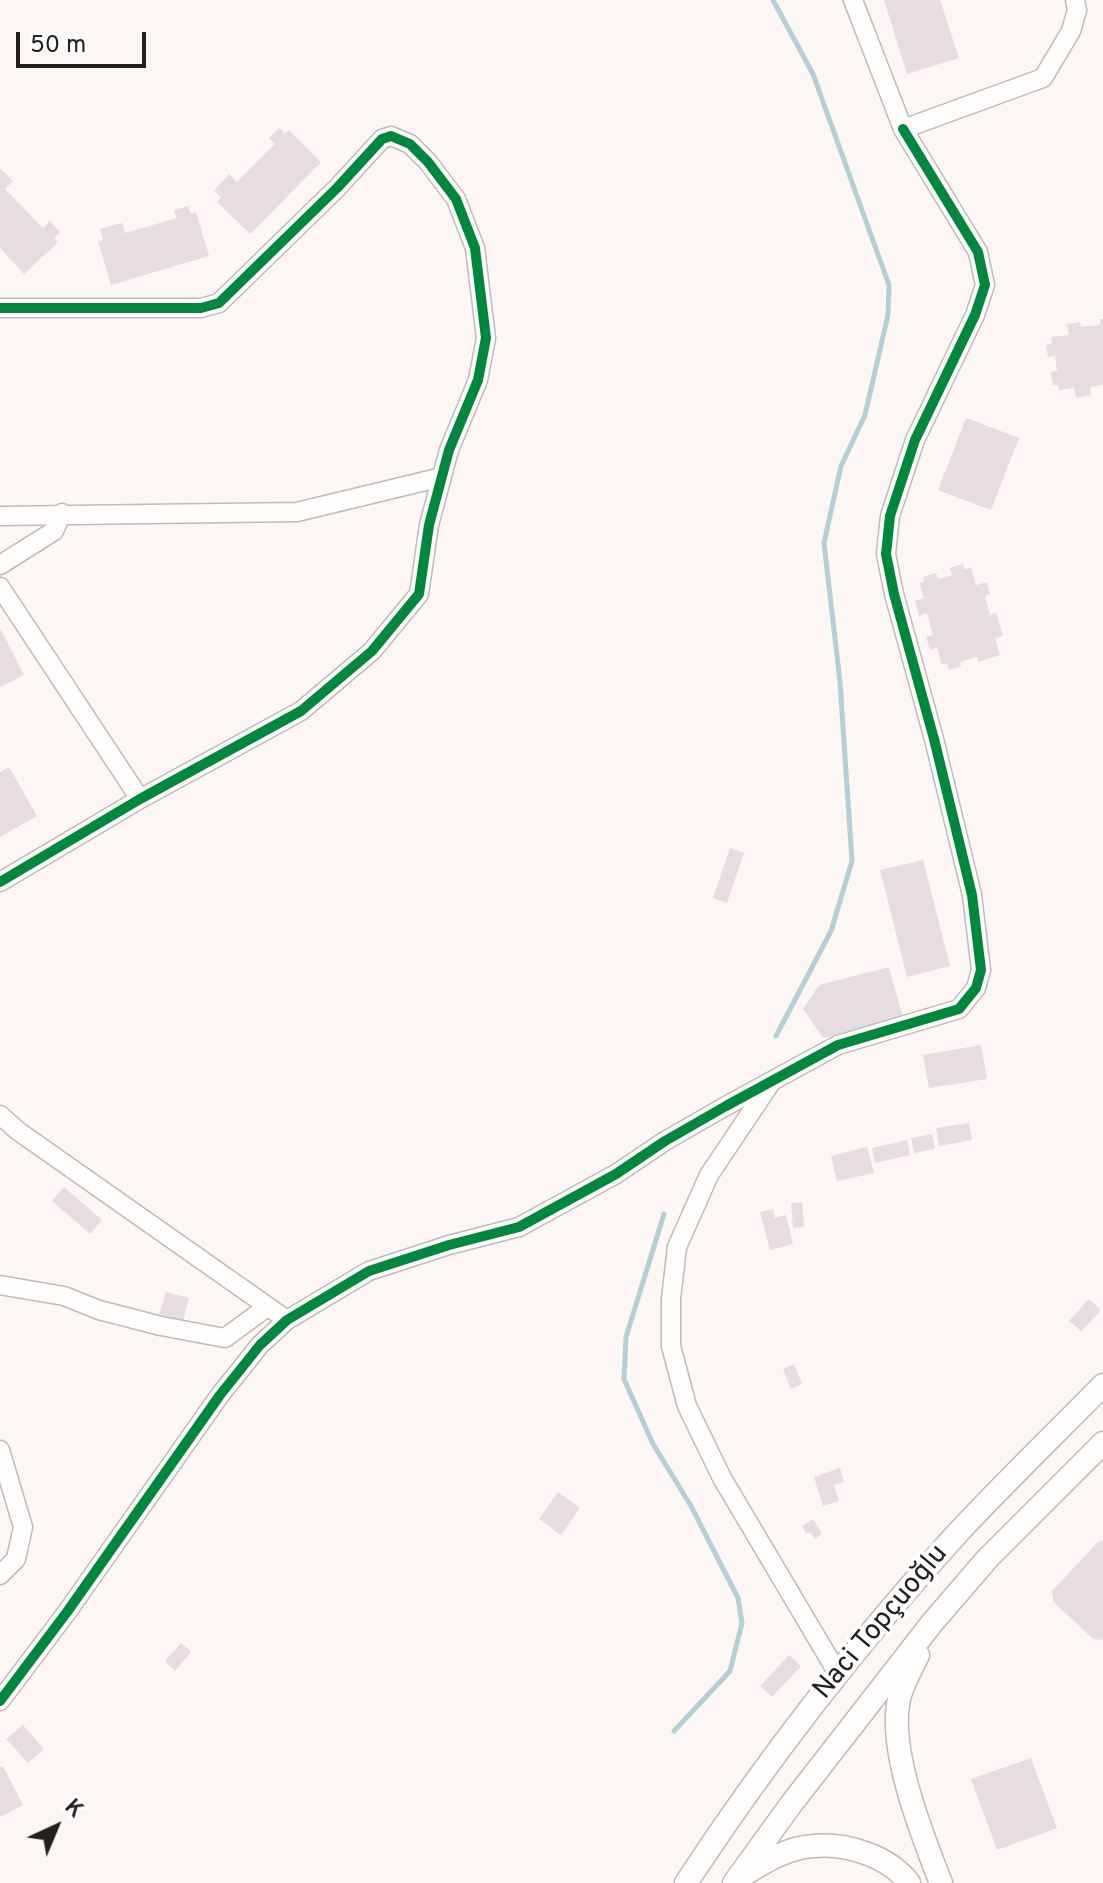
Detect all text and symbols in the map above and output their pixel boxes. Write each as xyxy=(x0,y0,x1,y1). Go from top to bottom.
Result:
scale bar xyxy=(20,16,150,66)
text: 50 m xyxy=(30,31,86,61)
street label: Naci Topçuoğlu xyxy=(808,1539,956,1707)
north arrow xyxy=(16,1787,96,1867)
text: K xyxy=(58,1794,88,1824)

